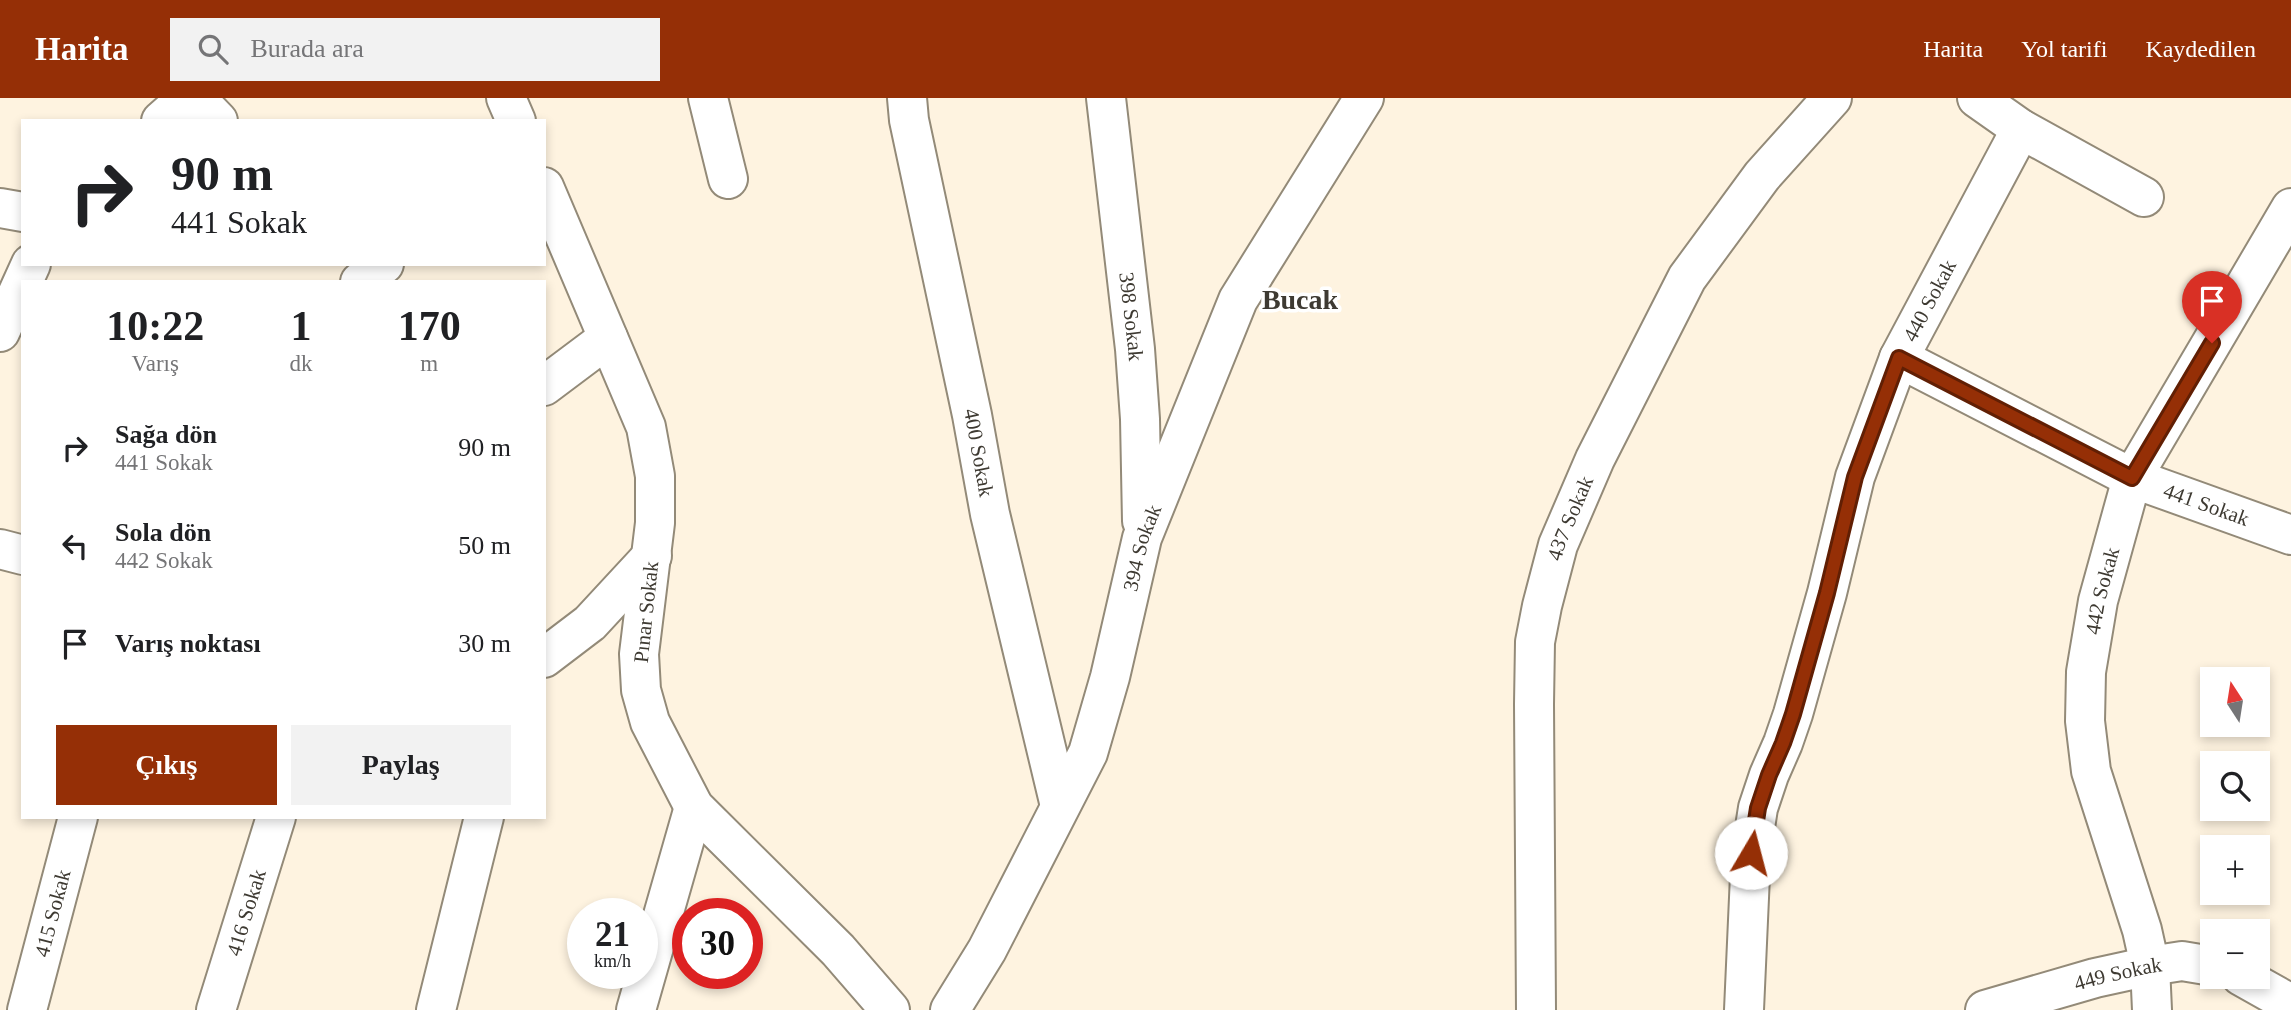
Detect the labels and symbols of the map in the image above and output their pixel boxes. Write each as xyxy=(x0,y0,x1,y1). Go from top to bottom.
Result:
street label: 440 Sokak xyxy=(1898,255,1961,346)
street label: 398 Sokak xyxy=(1114,271,1148,362)
pin xyxy=(2182,271,2242,343)
district label: Bucak xyxy=(1262,284,1339,315)
street label: 400 Sokak xyxy=(959,406,999,499)
street label: 437 Sokak xyxy=(1542,472,1598,563)
street label: 441 Sokak xyxy=(2160,478,2253,531)
street label: 394 Sokak xyxy=(1118,501,1166,594)
street label: 442 Sokak xyxy=(2081,544,2124,636)
street label: Pınar Sokak xyxy=(629,559,663,664)
north arrow xyxy=(2200,667,2270,737)
position arrow xyxy=(1714,816,1788,890)
street label: 416 Sokak xyxy=(222,866,271,959)
street label: 415 Sokak xyxy=(30,867,76,960)
speed limit sign: 30 xyxy=(672,898,763,989)
street label: 449 Sokak xyxy=(2071,952,2164,995)

